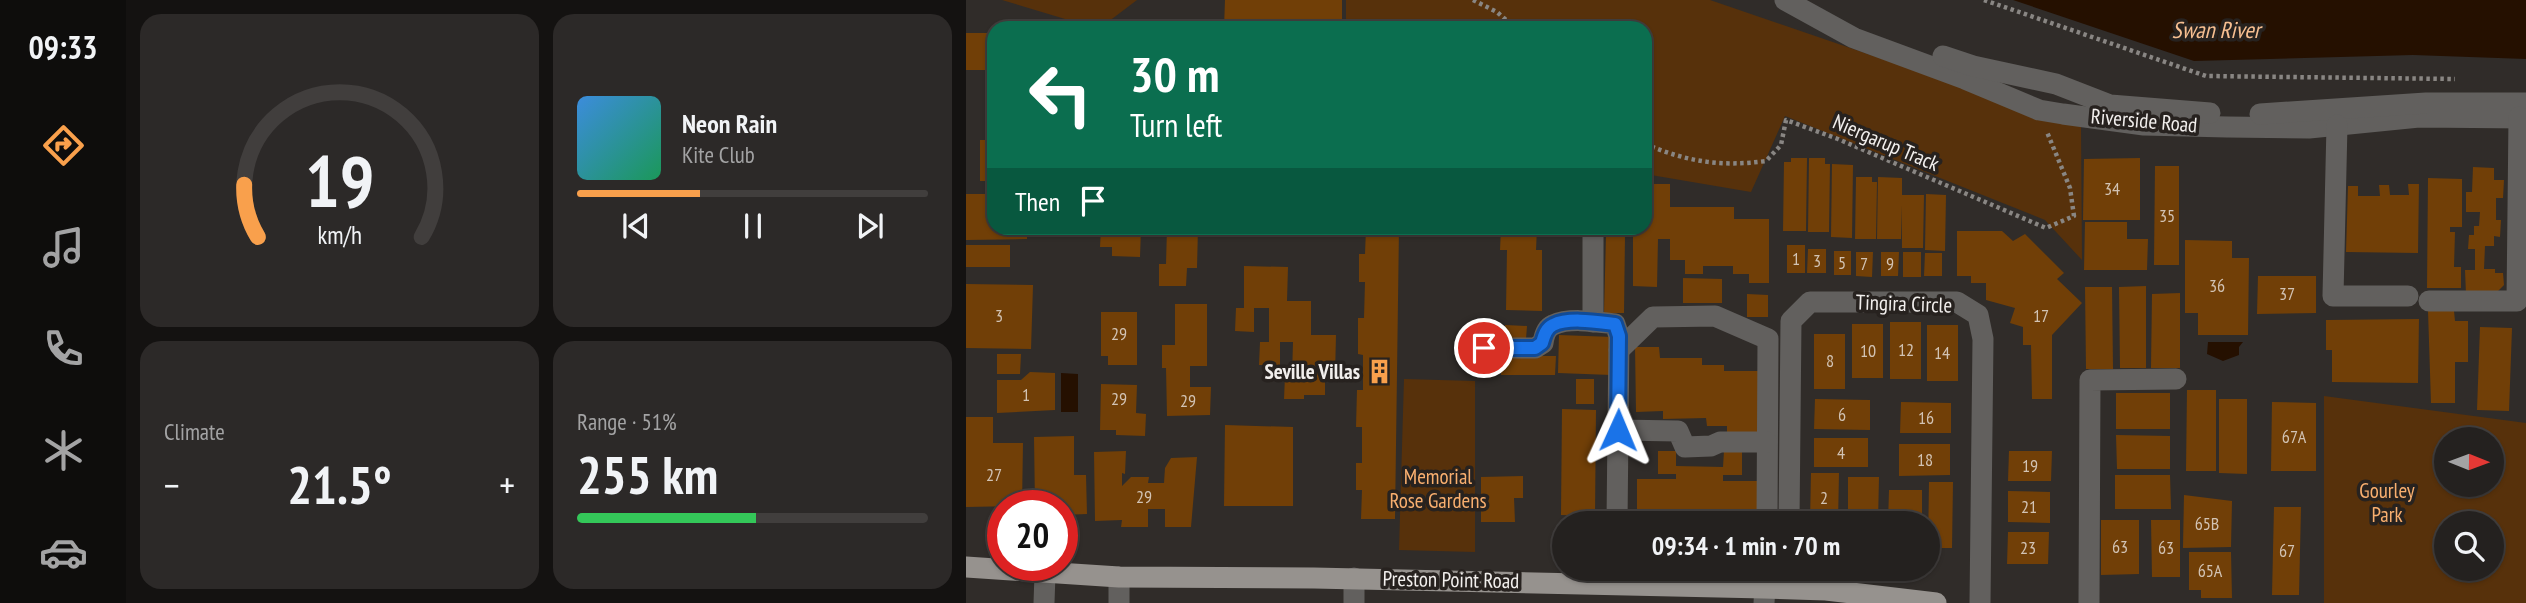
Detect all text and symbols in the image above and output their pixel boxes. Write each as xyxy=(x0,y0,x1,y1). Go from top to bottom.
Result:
water label: Swan River xyxy=(2172,15,2264,44)
text: 09:33 xyxy=(28,26,98,68)
text: 30 m xyxy=(1130,42,1219,106)
icon: left xyxy=(1015,49,1106,140)
street label: Riverside Road xyxy=(2090,102,2198,139)
text: Turn left xyxy=(1130,104,1222,146)
text: Neon Rain xyxy=(682,107,777,140)
street label: Niergarup Track xyxy=(1829,108,1944,177)
icon: directions xyxy=(39,121,88,170)
text: 19 xyxy=(305,133,374,227)
text: Kite Club xyxy=(682,140,755,169)
house number: 34 xyxy=(2104,177,2120,200)
icon: arrive xyxy=(1074,182,1112,220)
text: Then xyxy=(1015,185,1060,218)
house number: 35 xyxy=(2159,204,2175,227)
icon: previous xyxy=(617,207,655,245)
icon: pause xyxy=(734,207,772,245)
icon: next xyxy=(851,207,889,245)
text: km/h xyxy=(317,219,362,251)
icon: music xyxy=(39,223,88,272)
house number: 1 xyxy=(1792,247,1800,270)
house number: 3 xyxy=(1813,249,1821,272)
house number: 5 xyxy=(1838,251,1846,274)
house number: 7 xyxy=(1860,252,1868,275)
house number: 9 xyxy=(1886,252,1894,275)
house number: 36 xyxy=(2209,274,2225,297)
house number: 37 xyxy=(2279,282,2295,305)
street label: Tingira Circle xyxy=(1855,288,1953,319)
house number: 3 xyxy=(995,304,1003,327)
house number: 17 xyxy=(2033,304,2049,327)
pin xyxy=(1454,318,1514,378)
house number: 29 xyxy=(1111,322,1127,345)
icon: phone xyxy=(39,324,88,373)
icon: arrive xyxy=(1465,329,1503,367)
house number: 12 xyxy=(1898,338,1914,361)
house number: 10 xyxy=(1860,339,1876,362)
house number: 14 xyxy=(1934,341,1950,364)
house number: 8 xyxy=(1826,349,1834,372)
place label: Seville Villas xyxy=(1264,358,1360,385)
building icon: Seville Villas xyxy=(1366,358,1394,386)
house number: 1 xyxy=(1022,383,1030,406)
house number: 29 xyxy=(1111,387,1127,410)
house number: 29 xyxy=(1180,389,1196,412)
position arrow xyxy=(1581,393,1655,467)
house number: 6 xyxy=(1838,403,1846,426)
house number: 16 xyxy=(1918,406,1934,429)
text: Range · 51% xyxy=(577,407,677,436)
text: Climate xyxy=(164,417,225,446)
house number: 67A xyxy=(2282,425,2307,448)
icon: climate xyxy=(39,426,88,475)
north arrow xyxy=(2434,427,2504,497)
map controls xyxy=(2434,427,2504,581)
text: 255 km xyxy=(577,441,718,508)
house number: 4 xyxy=(1837,441,1845,464)
house number: 18 xyxy=(1917,448,1933,471)
text: 21.5° xyxy=(287,451,392,518)
house number: 19 xyxy=(2022,454,2038,477)
text: − xyxy=(164,460,180,509)
text: + xyxy=(499,460,515,509)
house number: 27 xyxy=(986,463,1002,486)
park label: Memorial Rose Gardens xyxy=(1389,463,1487,514)
park label: Gourley Park xyxy=(2359,477,2415,528)
house number: 29 xyxy=(1136,485,1152,508)
house number: 2 xyxy=(1820,486,1828,509)
speed limit sign: 20 xyxy=(987,490,1078,581)
house number: 21 xyxy=(2021,495,2037,518)
button: search xyxy=(2434,511,2504,581)
house number: 65B xyxy=(2195,512,2219,535)
icon: car xyxy=(39,528,88,577)
text: 09:34 · 1 min · 70 m xyxy=(1652,529,1840,562)
house number: 63 xyxy=(2112,535,2128,558)
house number: 23 xyxy=(2020,536,2036,559)
house number: 63 xyxy=(2158,536,2174,559)
house number: 67 xyxy=(2279,539,2295,562)
house number: 65A xyxy=(2198,559,2223,582)
street label: Preston Point Road xyxy=(1383,565,1520,594)

